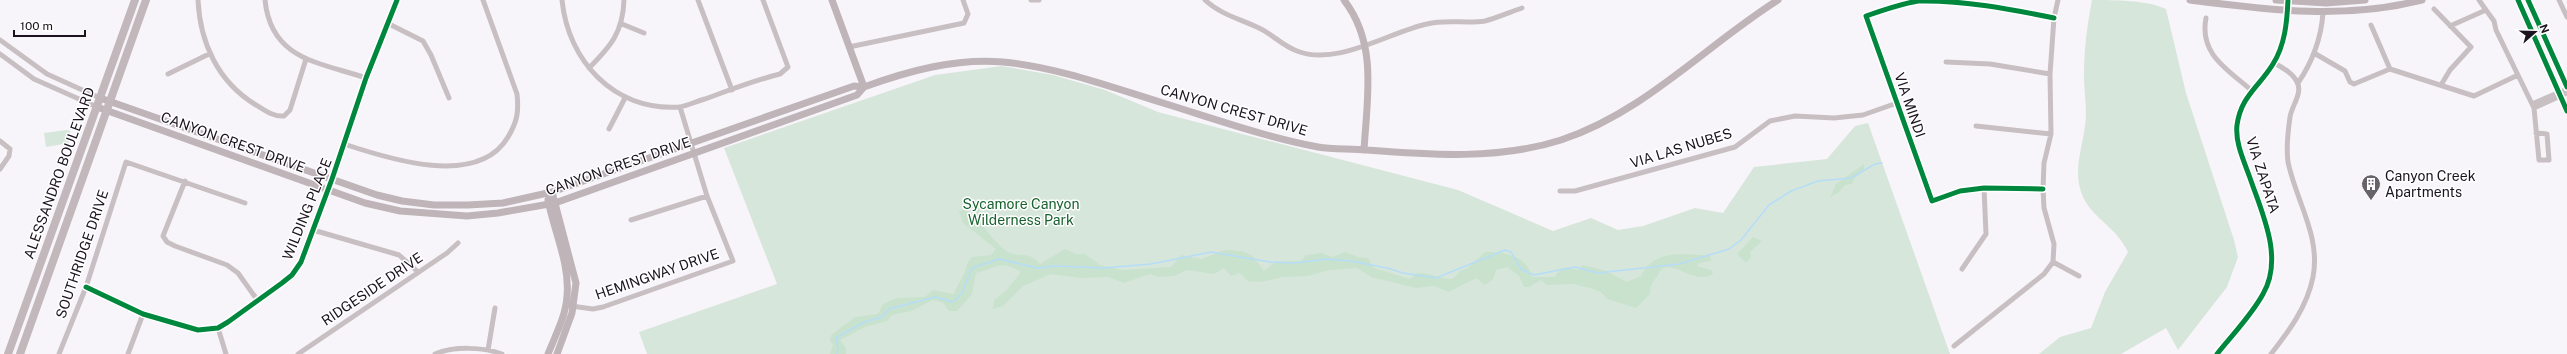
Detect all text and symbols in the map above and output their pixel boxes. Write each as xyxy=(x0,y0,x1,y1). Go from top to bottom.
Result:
scale bar xyxy=(14,12,85,38)
north arrow xyxy=(2515,12,2555,52)
text: 100 m xyxy=(20,19,53,33)
text: N xyxy=(2537,22,2552,35)
street label: VIA MINDI xyxy=(1891,71,1929,139)
street label: CANYON CREST DRIVE xyxy=(1159,81,1309,139)
street label: ALESSANDRO BOULEVARD xyxy=(20,85,98,261)
street label: CANYON CREST DRIVE xyxy=(159,108,307,176)
street label: VIA LAS NUBES xyxy=(1628,125,1734,171)
street label: CANYON CREST DRIVE xyxy=(543,134,693,198)
street label: VIA ZAPATA xyxy=(2243,135,2283,215)
street label: WILDING PLACE xyxy=(279,156,335,262)
place label: Canyon Creek Apartments xyxy=(2385,168,2476,200)
building icon: Canyon Creek Apartments xyxy=(2360,173,2382,201)
street label: SOUTHRIDGE DRIVE xyxy=(52,188,112,320)
park label: Sycamore Canyon Wilderness Park xyxy=(962,196,1080,228)
street label: HEMINGWAY DRIVE xyxy=(593,245,721,303)
street label: RIDGESIDE DRIVE xyxy=(318,249,426,329)

